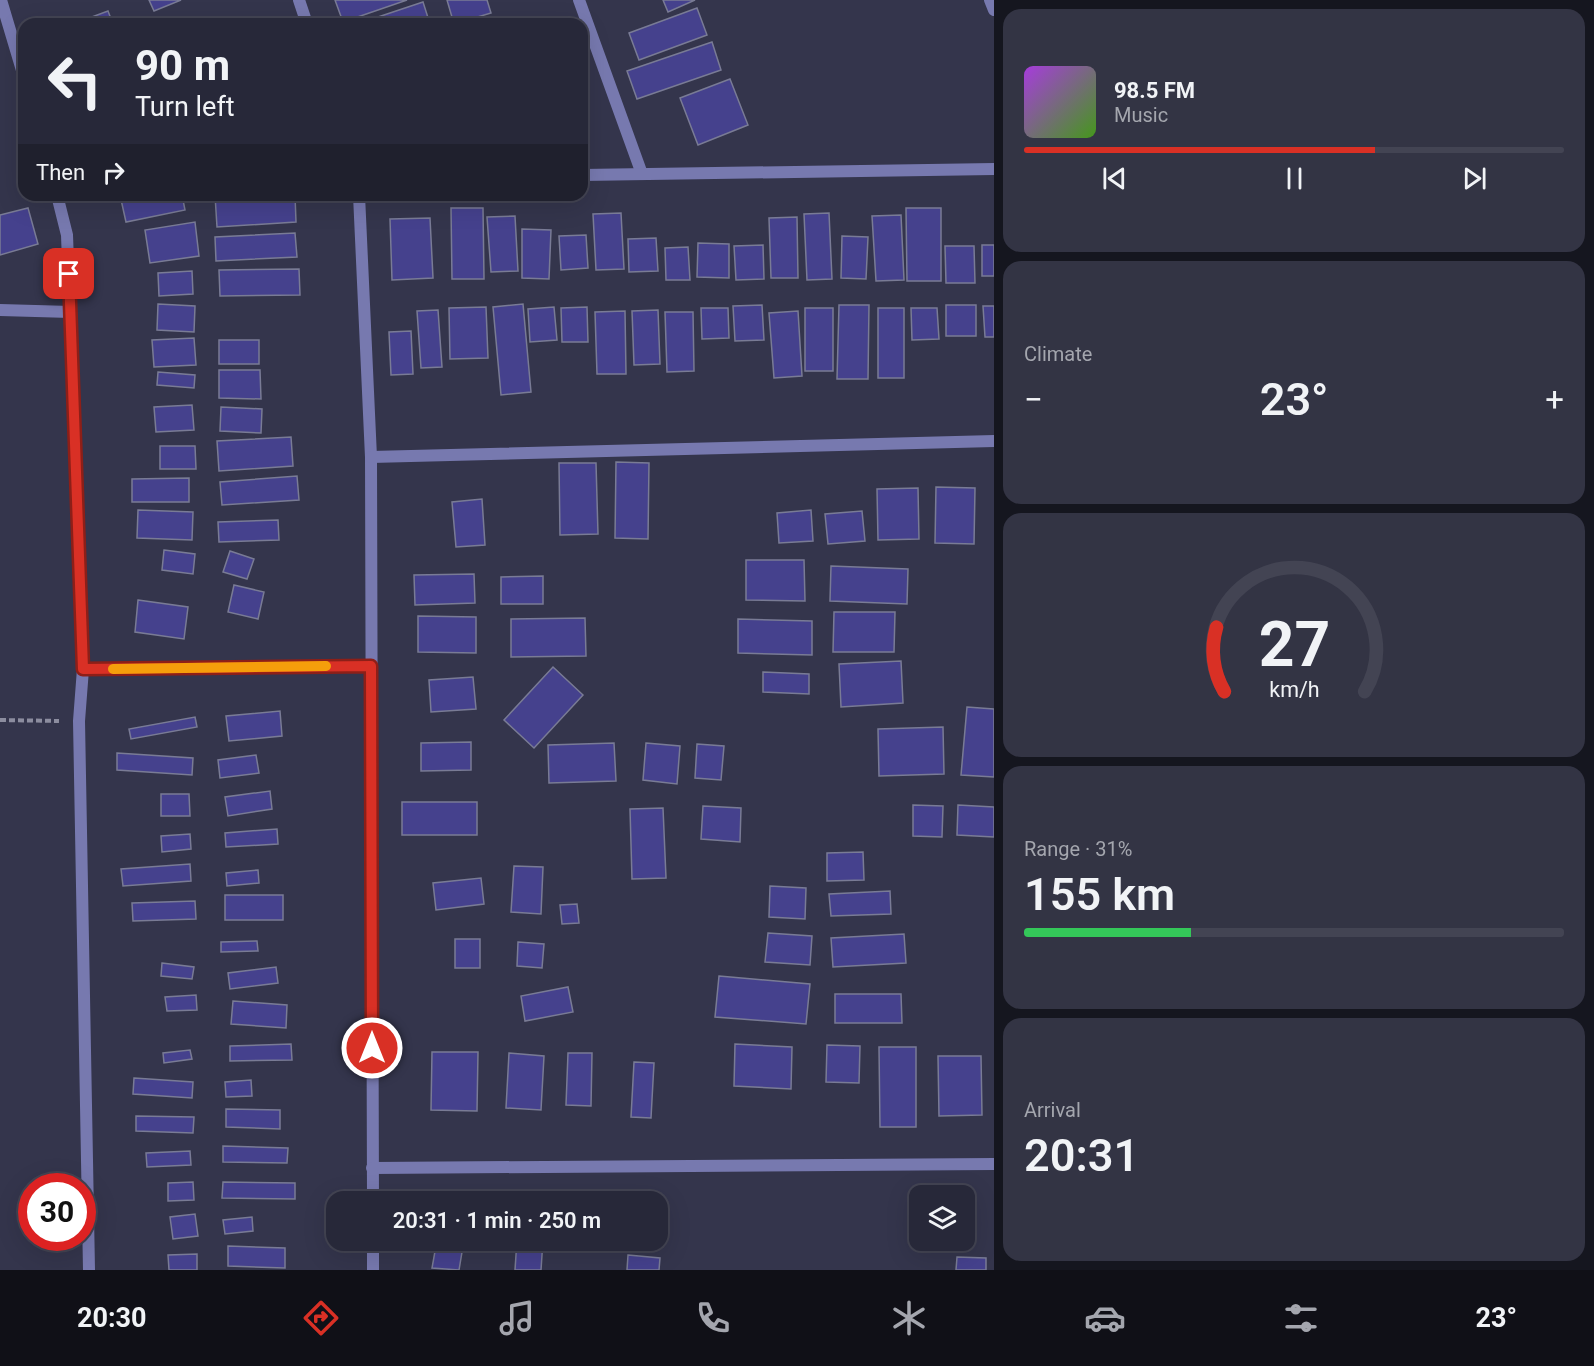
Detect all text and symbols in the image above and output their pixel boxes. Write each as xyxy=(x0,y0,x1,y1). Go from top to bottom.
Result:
text: 90 m xyxy=(135,41,230,90)
icon: left xyxy=(36,42,114,120)
text: 98.5 FM xyxy=(1114,78,1195,103)
text: Turn left xyxy=(135,91,235,123)
text: Music xyxy=(1114,103,1168,127)
icon: right xyxy=(97,156,130,189)
text: Then xyxy=(36,160,85,185)
icon: previous xyxy=(1098,162,1131,195)
icon: pause xyxy=(1278,162,1311,195)
icon: next xyxy=(1458,162,1491,195)
pin xyxy=(43,248,94,299)
icon: arrive xyxy=(52,257,85,290)
text: Climate xyxy=(1024,342,1092,366)
text: 23° xyxy=(1260,373,1328,426)
text: − xyxy=(1024,380,1043,419)
text: + xyxy=(1545,380,1564,419)
text: 27 xyxy=(1258,608,1330,681)
text: km/h xyxy=(1269,677,1319,702)
text: Range · 31% xyxy=(1024,837,1132,861)
text: 155 km xyxy=(1024,868,1175,921)
position arrow xyxy=(340,1016,404,1080)
text: Arrival xyxy=(1024,1098,1081,1122)
text: 20:31 xyxy=(1024,1129,1139,1182)
speed limit sign: 30 xyxy=(18,1173,96,1251)
map controls xyxy=(909,1185,975,1251)
button: layers xyxy=(909,1185,975,1251)
text: 20:31 · 1 min · 250 m xyxy=(393,1208,601,1233)
icon: directions xyxy=(300,1297,342,1339)
icon: music xyxy=(496,1297,538,1339)
icon: phone xyxy=(692,1297,734,1339)
icon: climate xyxy=(888,1297,930,1339)
icon: car xyxy=(1084,1297,1126,1339)
icon: filters xyxy=(1280,1297,1322,1339)
text: 20:30 xyxy=(77,1302,147,1334)
text: 23° xyxy=(1476,1302,1517,1334)

